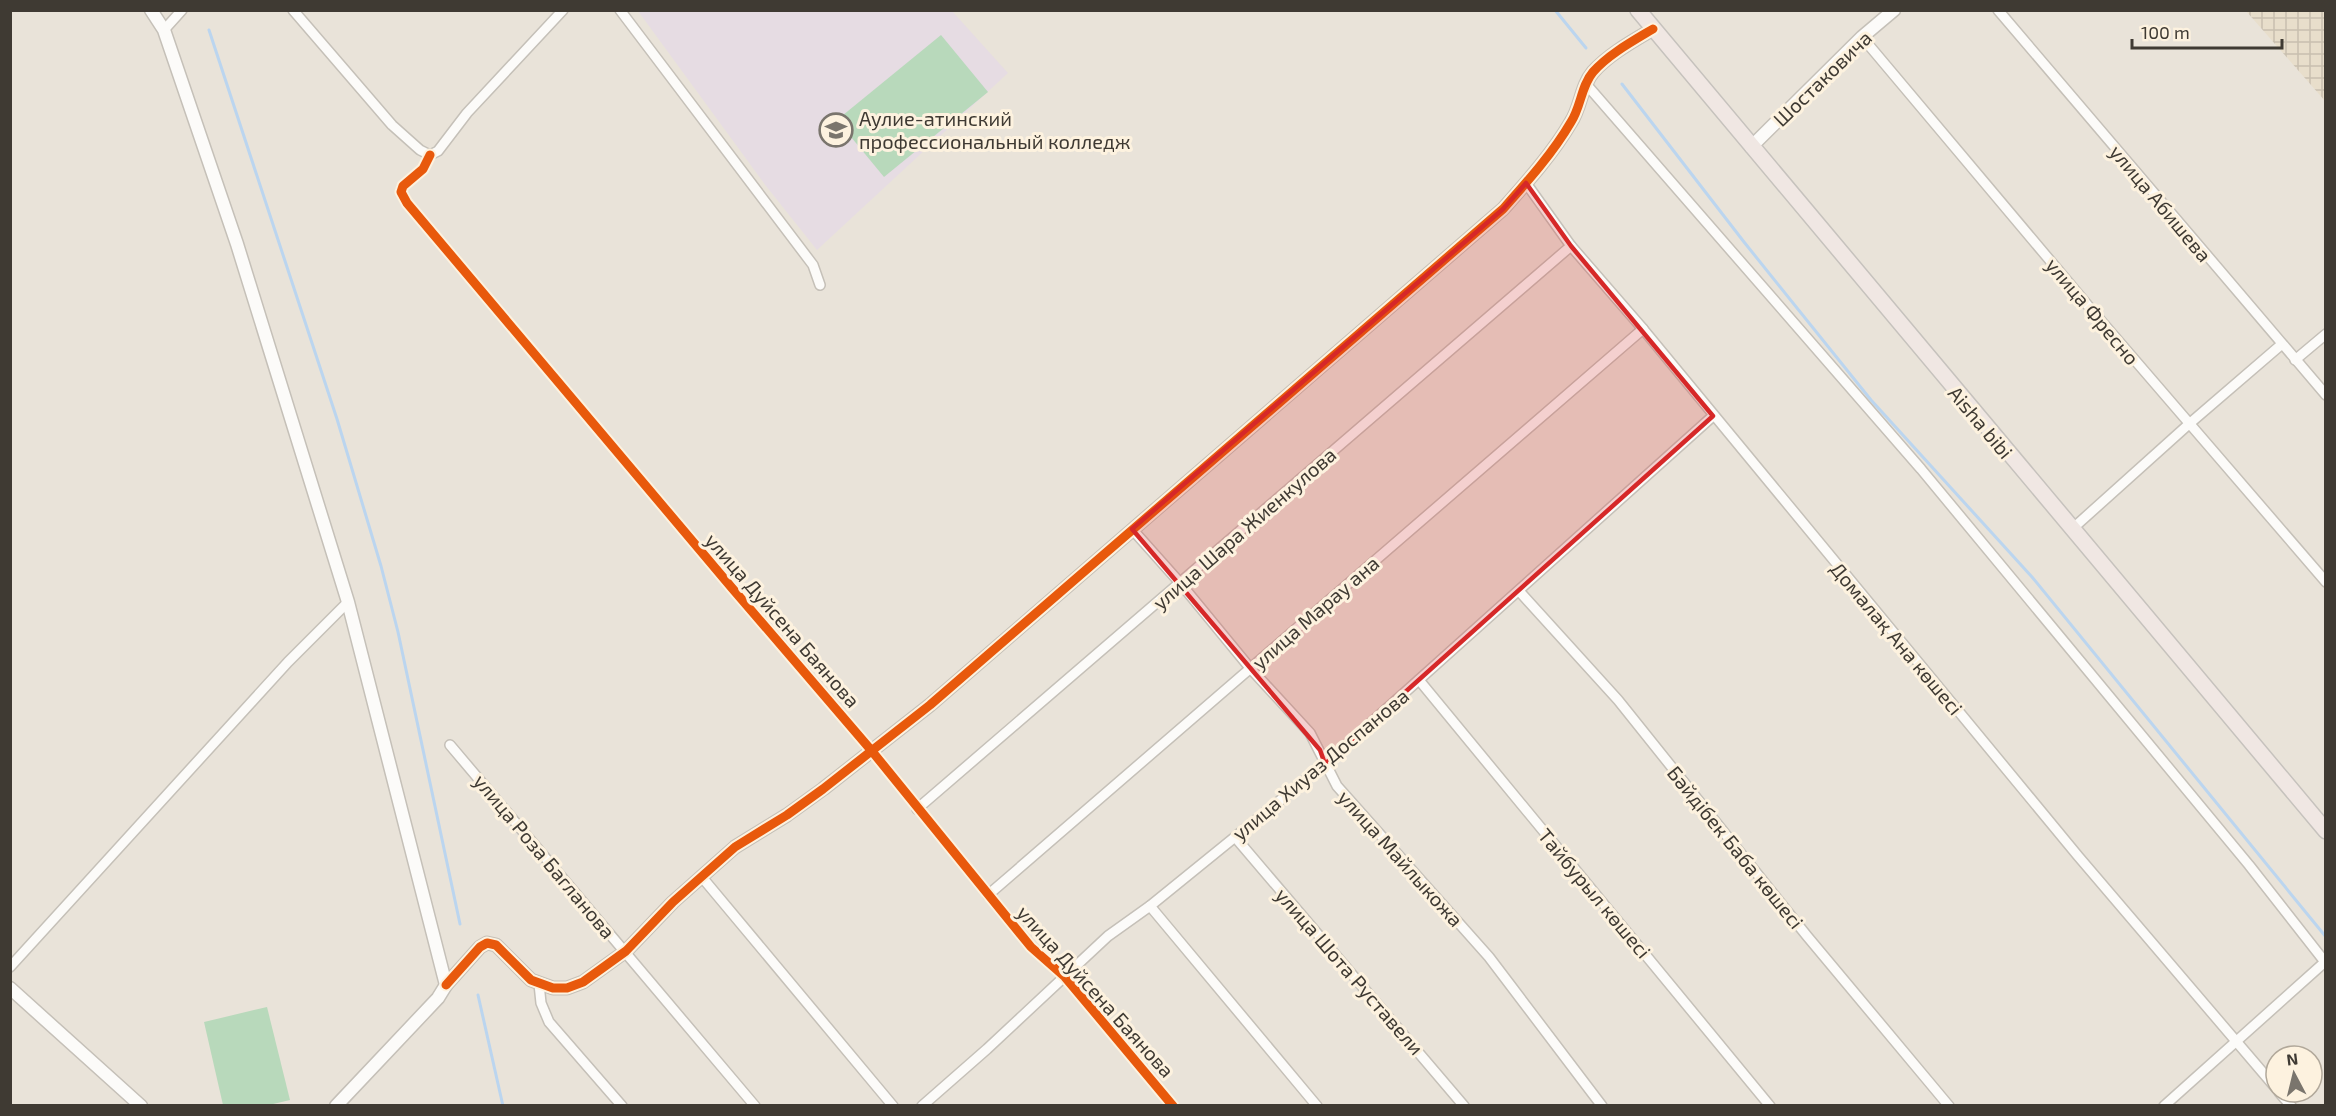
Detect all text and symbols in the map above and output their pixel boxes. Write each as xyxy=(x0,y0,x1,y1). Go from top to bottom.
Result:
scale bar xyxy=(2132,12,2282,50)
text: 100 m xyxy=(2141,21,2190,43)
street label: Шостаковича xyxy=(1768,25,1876,131)
place label: Аулие-атинский профессиональный колледж xyxy=(859,106,1131,153)
school or university icon: Аулие-атинский профессиональный колледж xyxy=(818,112,854,148)
street label: улица Абишева xyxy=(2104,140,2217,267)
street label: улица Фресно xyxy=(2041,253,2145,370)
street label: Aisha bibi xyxy=(1944,381,2018,463)
street label: улица Шара Жиенкулова xyxy=(1147,442,1341,615)
street label: улица Дуйсена Баянова xyxy=(700,528,865,713)
street label: улица Марау ана xyxy=(1247,550,1384,674)
street label: Домалақ Ана көшесі xyxy=(1826,557,1968,719)
street label: улица Хиуаз Доспанова xyxy=(1227,683,1414,846)
street label: Бәйдібек Баба көшесі xyxy=(1663,761,1809,933)
street label: улица Роза Багланова xyxy=(468,769,621,944)
street label: улица Майлыкожа xyxy=(1333,785,1469,932)
street label: Тайбурыл көшесі xyxy=(1533,823,1656,963)
street label: улица Шота Руставели xyxy=(1270,883,1429,1060)
street label: улица Дуйсена Баянова xyxy=(1012,900,1180,1083)
north arrow xyxy=(2264,1044,2324,1104)
text: N xyxy=(2285,1048,2299,1069)

